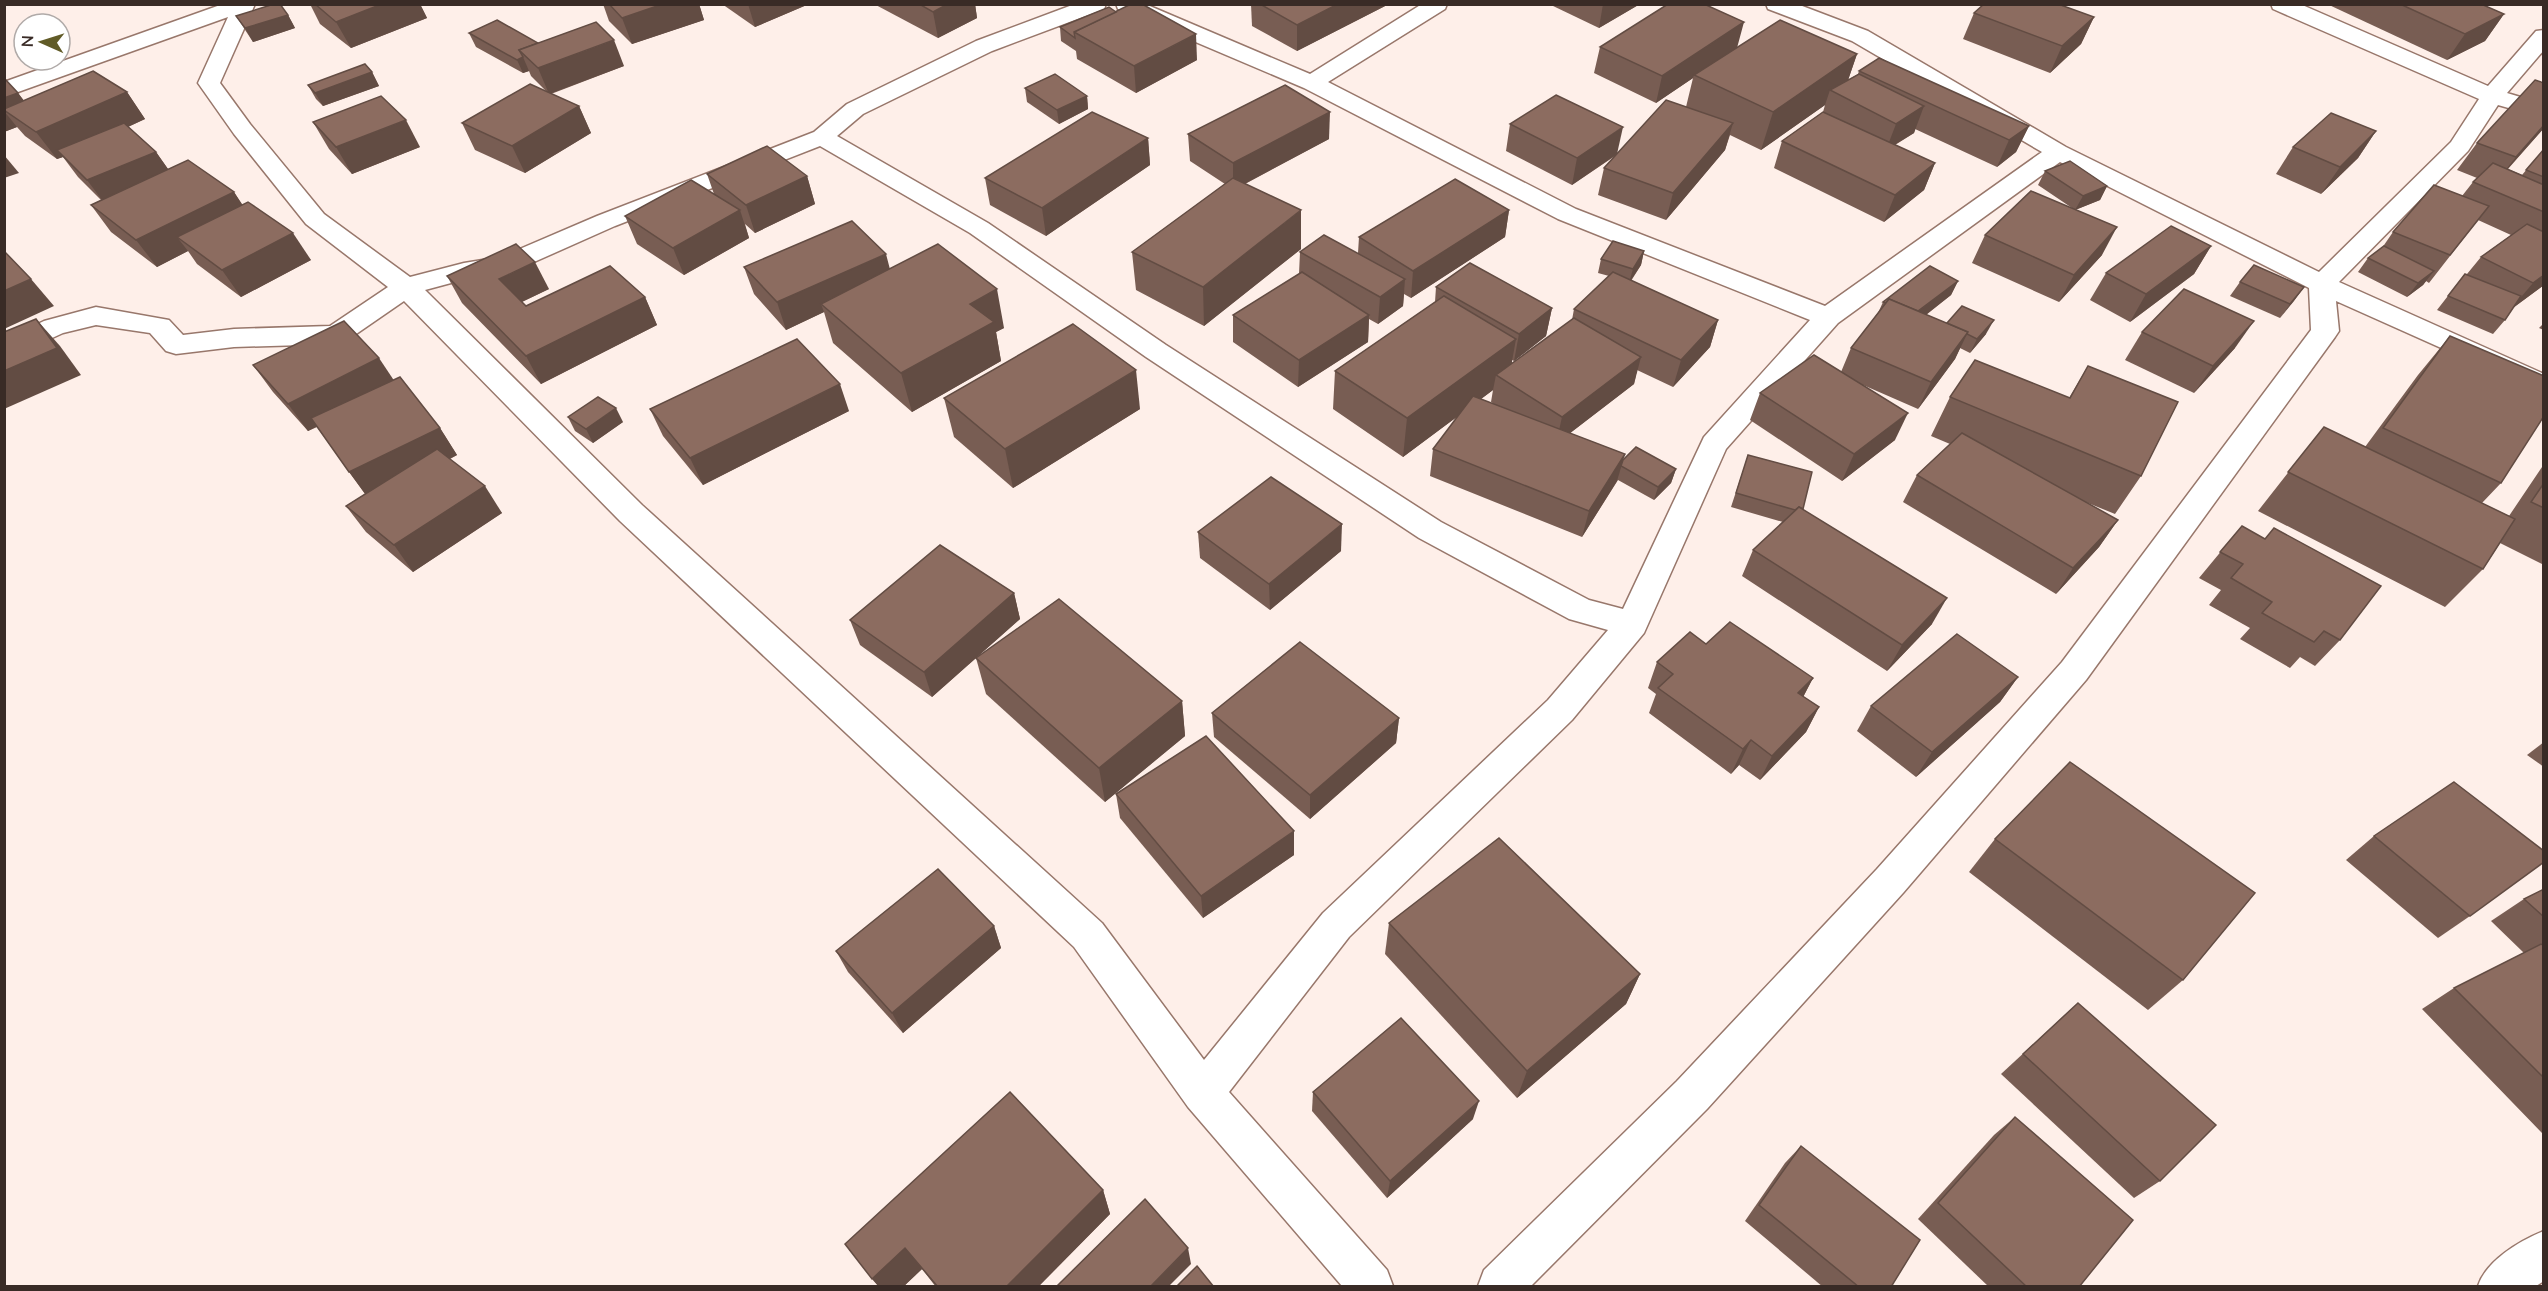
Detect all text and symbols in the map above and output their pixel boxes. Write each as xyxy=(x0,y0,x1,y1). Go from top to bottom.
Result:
north arrow xyxy=(12,12,72,72)
text: N xyxy=(17,35,39,48)

